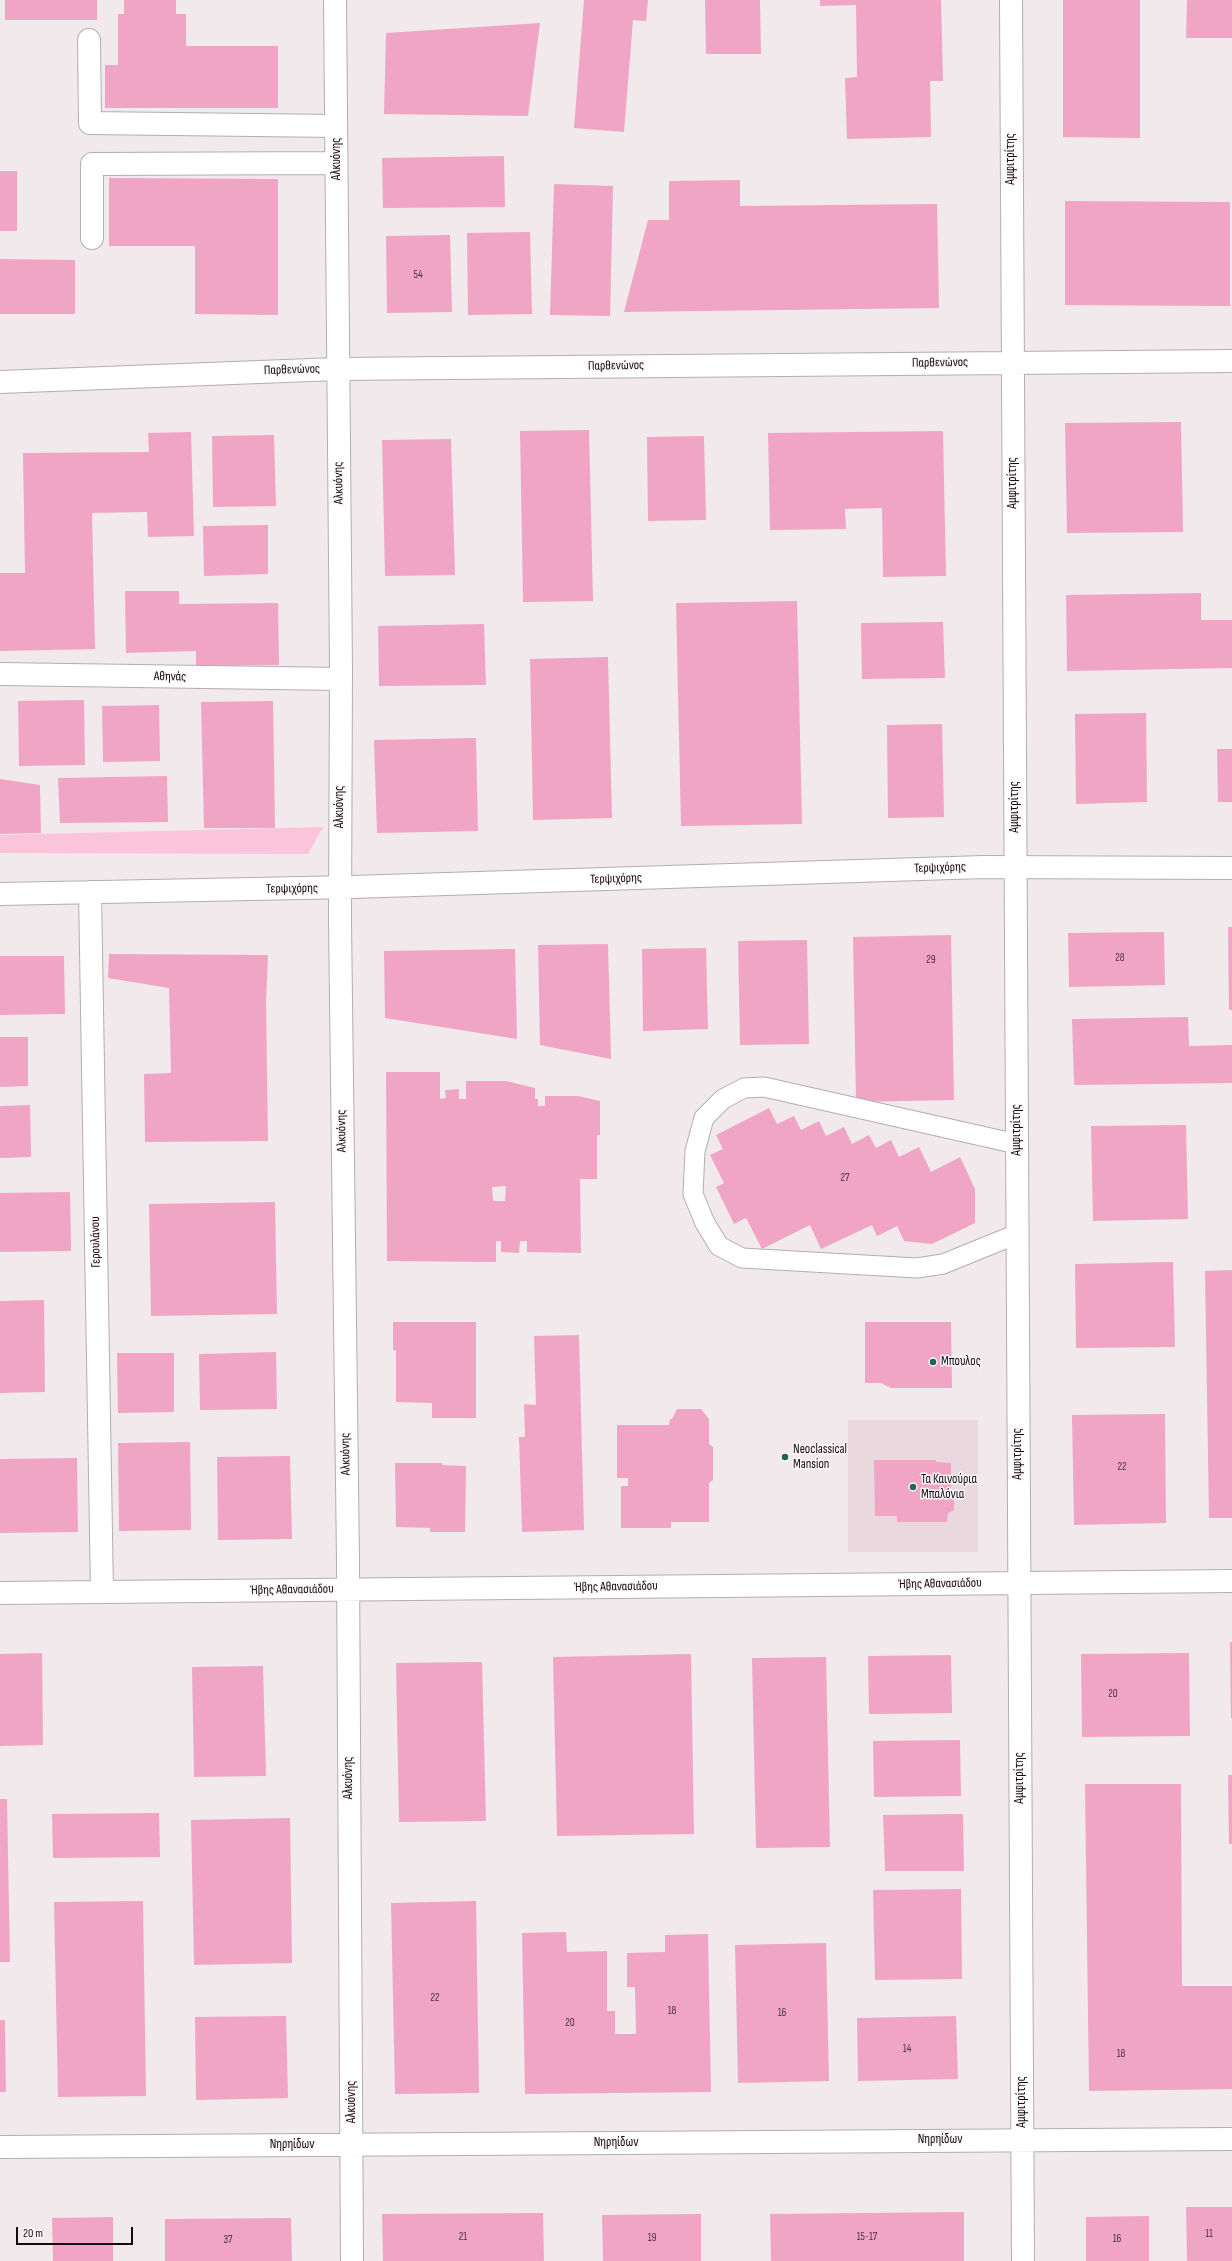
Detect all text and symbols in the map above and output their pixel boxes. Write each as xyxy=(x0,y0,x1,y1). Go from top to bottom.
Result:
street label: Αμφιτρίτης xyxy=(1003,133,1019,185)
street label: Αλκυόνης xyxy=(329,138,345,180)
house number: 54 xyxy=(413,268,423,282)
street label: Παρθενώνος xyxy=(912,355,968,371)
street label: Παρθενώνος xyxy=(588,358,644,374)
street label: Παρθενώνος xyxy=(264,361,320,379)
street label: Αμφιτρίτης xyxy=(1005,457,1021,509)
street label: Αλκυόνης xyxy=(331,462,347,504)
street label: Αθηνάς xyxy=(154,669,186,685)
street label: Αμφιτρίτης xyxy=(1007,781,1023,833)
street label: Αλκυόνης xyxy=(332,786,348,828)
street label: Τερψιχόρης xyxy=(914,859,966,877)
street label: Τερψιχόρης xyxy=(590,870,642,888)
street label: Τερψιχόρης xyxy=(266,881,318,897)
house number: 28 xyxy=(1115,951,1125,965)
house number: 29 xyxy=(926,953,936,967)
street label: Αμφιτρίτης xyxy=(1009,1104,1025,1156)
street label: Αλκυόνης xyxy=(334,1110,350,1152)
house number: 27 xyxy=(841,1171,849,1185)
street label: Γερουλάνου xyxy=(88,1216,104,1268)
place label: Μπουλος xyxy=(941,1354,981,1370)
marker: Μπουλος xyxy=(928,1357,938,1367)
street label: Αμφιτρίτης xyxy=(1010,1428,1026,1480)
street label: Αλκυόνης xyxy=(338,1433,354,1475)
place label: Neoclassical Mansion xyxy=(793,1442,847,1473)
marker: Neoclassical Mansion xyxy=(780,1452,790,1462)
house number: 22 xyxy=(1117,1460,1127,1474)
place label: Τα Καινούρια Μπαλόνια xyxy=(921,1472,977,1503)
marker: Τα Καινούρια Μπαλόνια xyxy=(908,1482,918,1492)
street label: Ήβης Αθανασιάδου xyxy=(898,1575,982,1593)
street label: Ήβης Αθανασιάδου xyxy=(574,1578,658,1596)
street label: Ήβης Αθανασιάδου xyxy=(250,1581,334,1599)
house number: 20 xyxy=(1108,1687,1118,1701)
street label: Αμφιτρίτης xyxy=(1012,1752,1028,1804)
street label: Αλκυόνης xyxy=(341,1757,357,1799)
house number: 22 xyxy=(430,1991,440,2005)
house number: 18 xyxy=(668,2004,676,2018)
house number: 16 xyxy=(778,2006,786,2020)
house number: 20 xyxy=(565,2016,575,2030)
house number: 14 xyxy=(903,2042,911,2056)
house number: 18 xyxy=(1117,2047,1125,2061)
street label: Αμφιτρίτης xyxy=(1014,2076,1030,2128)
street label: Αλκυόνης xyxy=(344,2081,360,2123)
street label: Νηρηίδων xyxy=(918,2132,962,2148)
street label: Νηρηίδων xyxy=(594,2135,638,2151)
street label: Νηρηίδων xyxy=(270,2137,314,2153)
scale bar xyxy=(18,2219,135,2245)
text: 20 m xyxy=(23,2226,43,2241)
house number: 11 xyxy=(1205,2227,1213,2241)
house number: 21 xyxy=(459,2230,467,2244)
house number: 15-17 xyxy=(857,2230,877,2244)
house number: 19 xyxy=(648,2231,656,2245)
house number: 16 xyxy=(1113,2232,1121,2246)
house number: 37 xyxy=(223,2233,233,2247)

